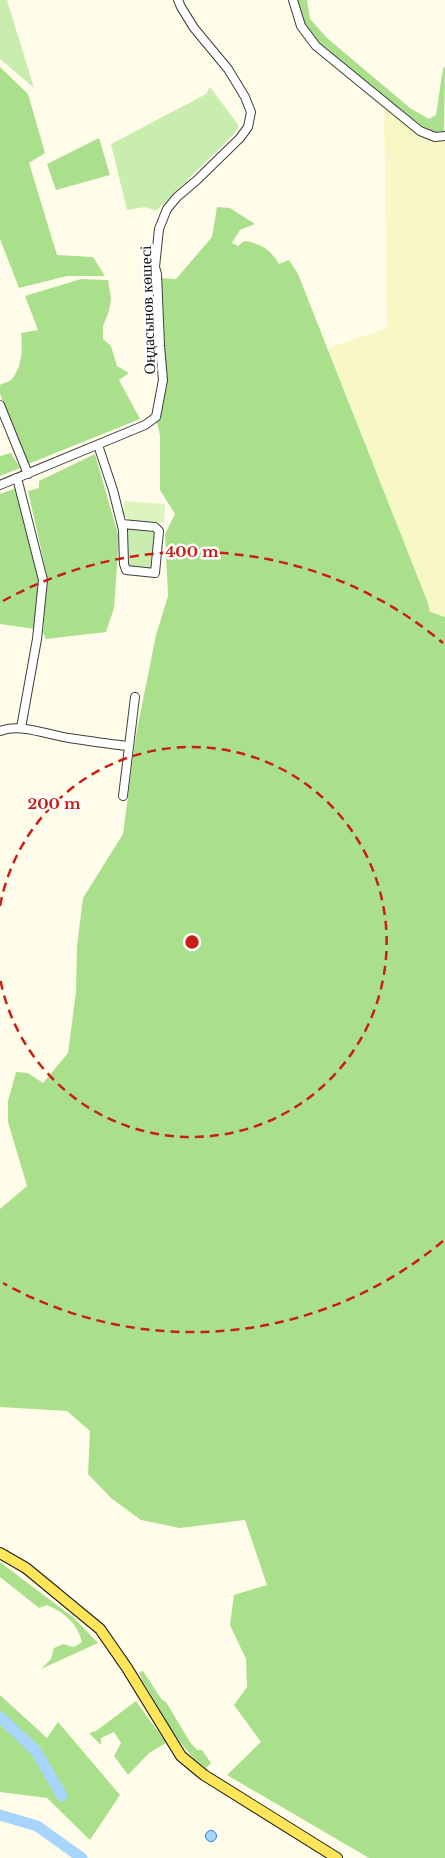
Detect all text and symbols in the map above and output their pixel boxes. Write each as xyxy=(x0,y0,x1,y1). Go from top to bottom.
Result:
street label: Оңдасынов көшесі xyxy=(135,245,159,375)
text: 400 m xyxy=(165,542,219,561)
text: 200 m xyxy=(28,794,81,813)
centre of rings xyxy=(183,933,201,951)

